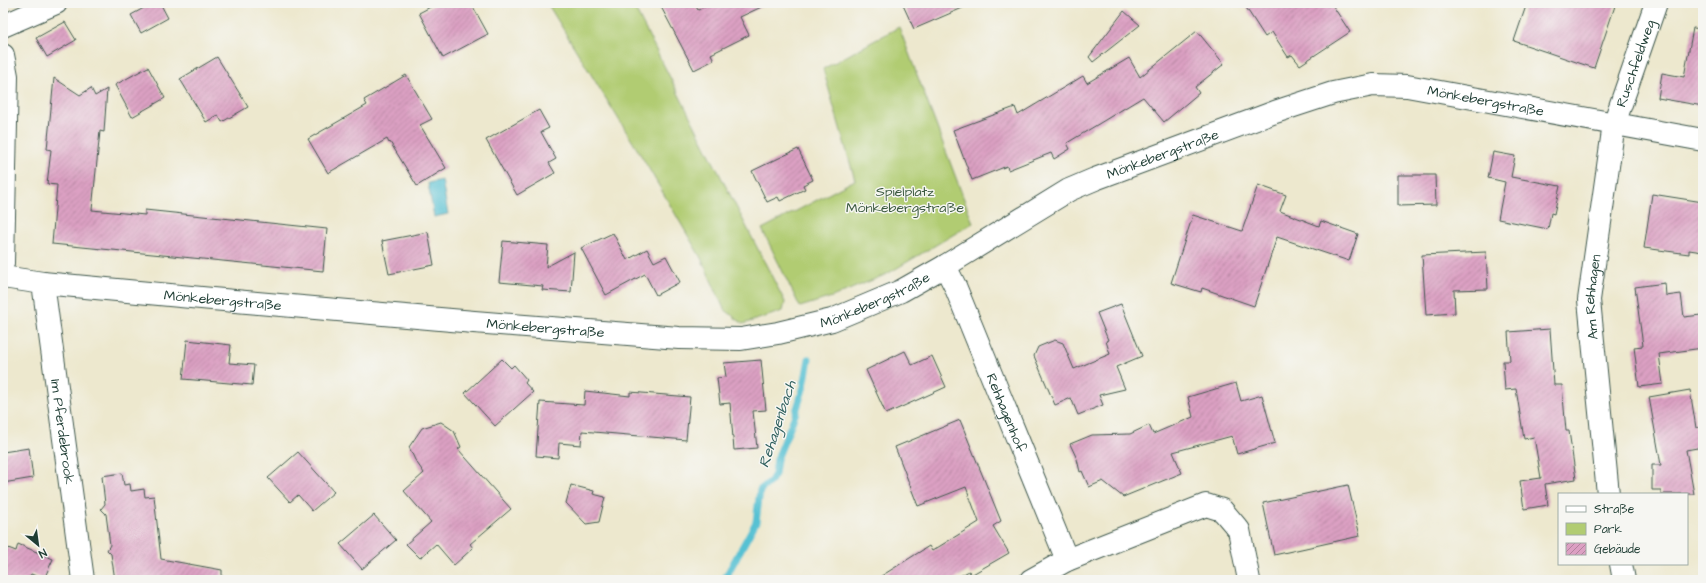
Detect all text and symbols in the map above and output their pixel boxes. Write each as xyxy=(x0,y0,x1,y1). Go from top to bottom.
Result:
street label: Ruschfeldweg xyxy=(1612,17,1660,110)
street label: Mönkebergstraße xyxy=(1426,81,1546,122)
street label: Mönkebergstraße xyxy=(1104,125,1222,185)
park label: Spielplatz Mönkebergstraße xyxy=(846,182,964,218)
street label: Am Rehhagen xyxy=(1580,253,1606,341)
street label: Mönkebergstraße xyxy=(818,267,934,333)
street label: Mönkebergstraße xyxy=(163,285,283,316)
street label: Mönkebergstraße xyxy=(486,314,606,343)
street label: Rehhagenhof xyxy=(981,370,1031,456)
water label: Rehagenbach xyxy=(754,377,803,471)
street label: Im Pferdebrook xyxy=(45,378,79,486)
legend xyxy=(1558,493,1688,565)
text: Straße xyxy=(1594,501,1635,518)
text: Park xyxy=(1594,521,1622,538)
north arrow xyxy=(18,525,58,565)
text: Gebäude xyxy=(1594,541,1641,558)
text: N xyxy=(36,545,49,562)

